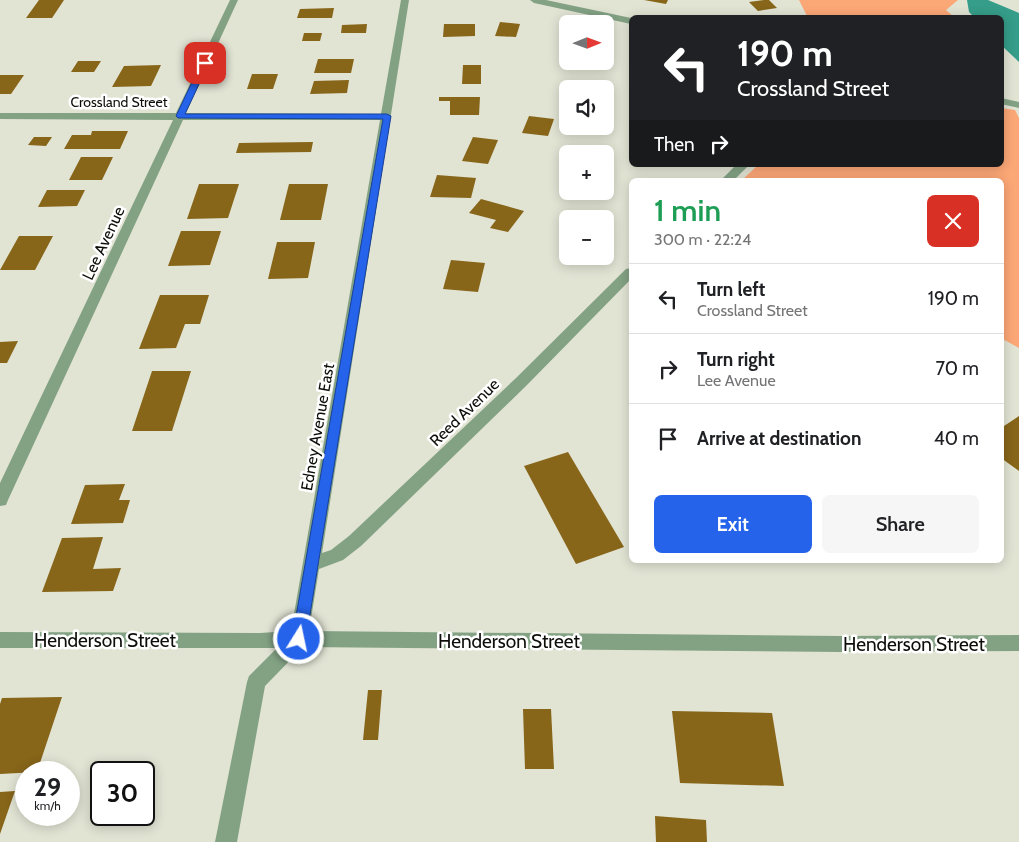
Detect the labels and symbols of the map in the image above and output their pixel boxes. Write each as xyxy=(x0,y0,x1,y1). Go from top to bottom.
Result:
north arrow xyxy=(559,15,614,70)
pin xyxy=(184,42,226,84)
street label: Crossland Street xyxy=(71,93,168,111)
street label: Lee Avenue xyxy=(78,204,129,283)
street label: Edney Avenue East xyxy=(297,361,338,492)
street label: Reed Avenue xyxy=(426,375,503,450)
position arrow xyxy=(272,612,324,664)
street label: Henderson Street xyxy=(34,629,176,652)
street label: Henderson Street xyxy=(438,630,580,653)
street label: Henderson Street xyxy=(843,633,985,656)
speed limit sign: 30 xyxy=(90,761,155,826)

